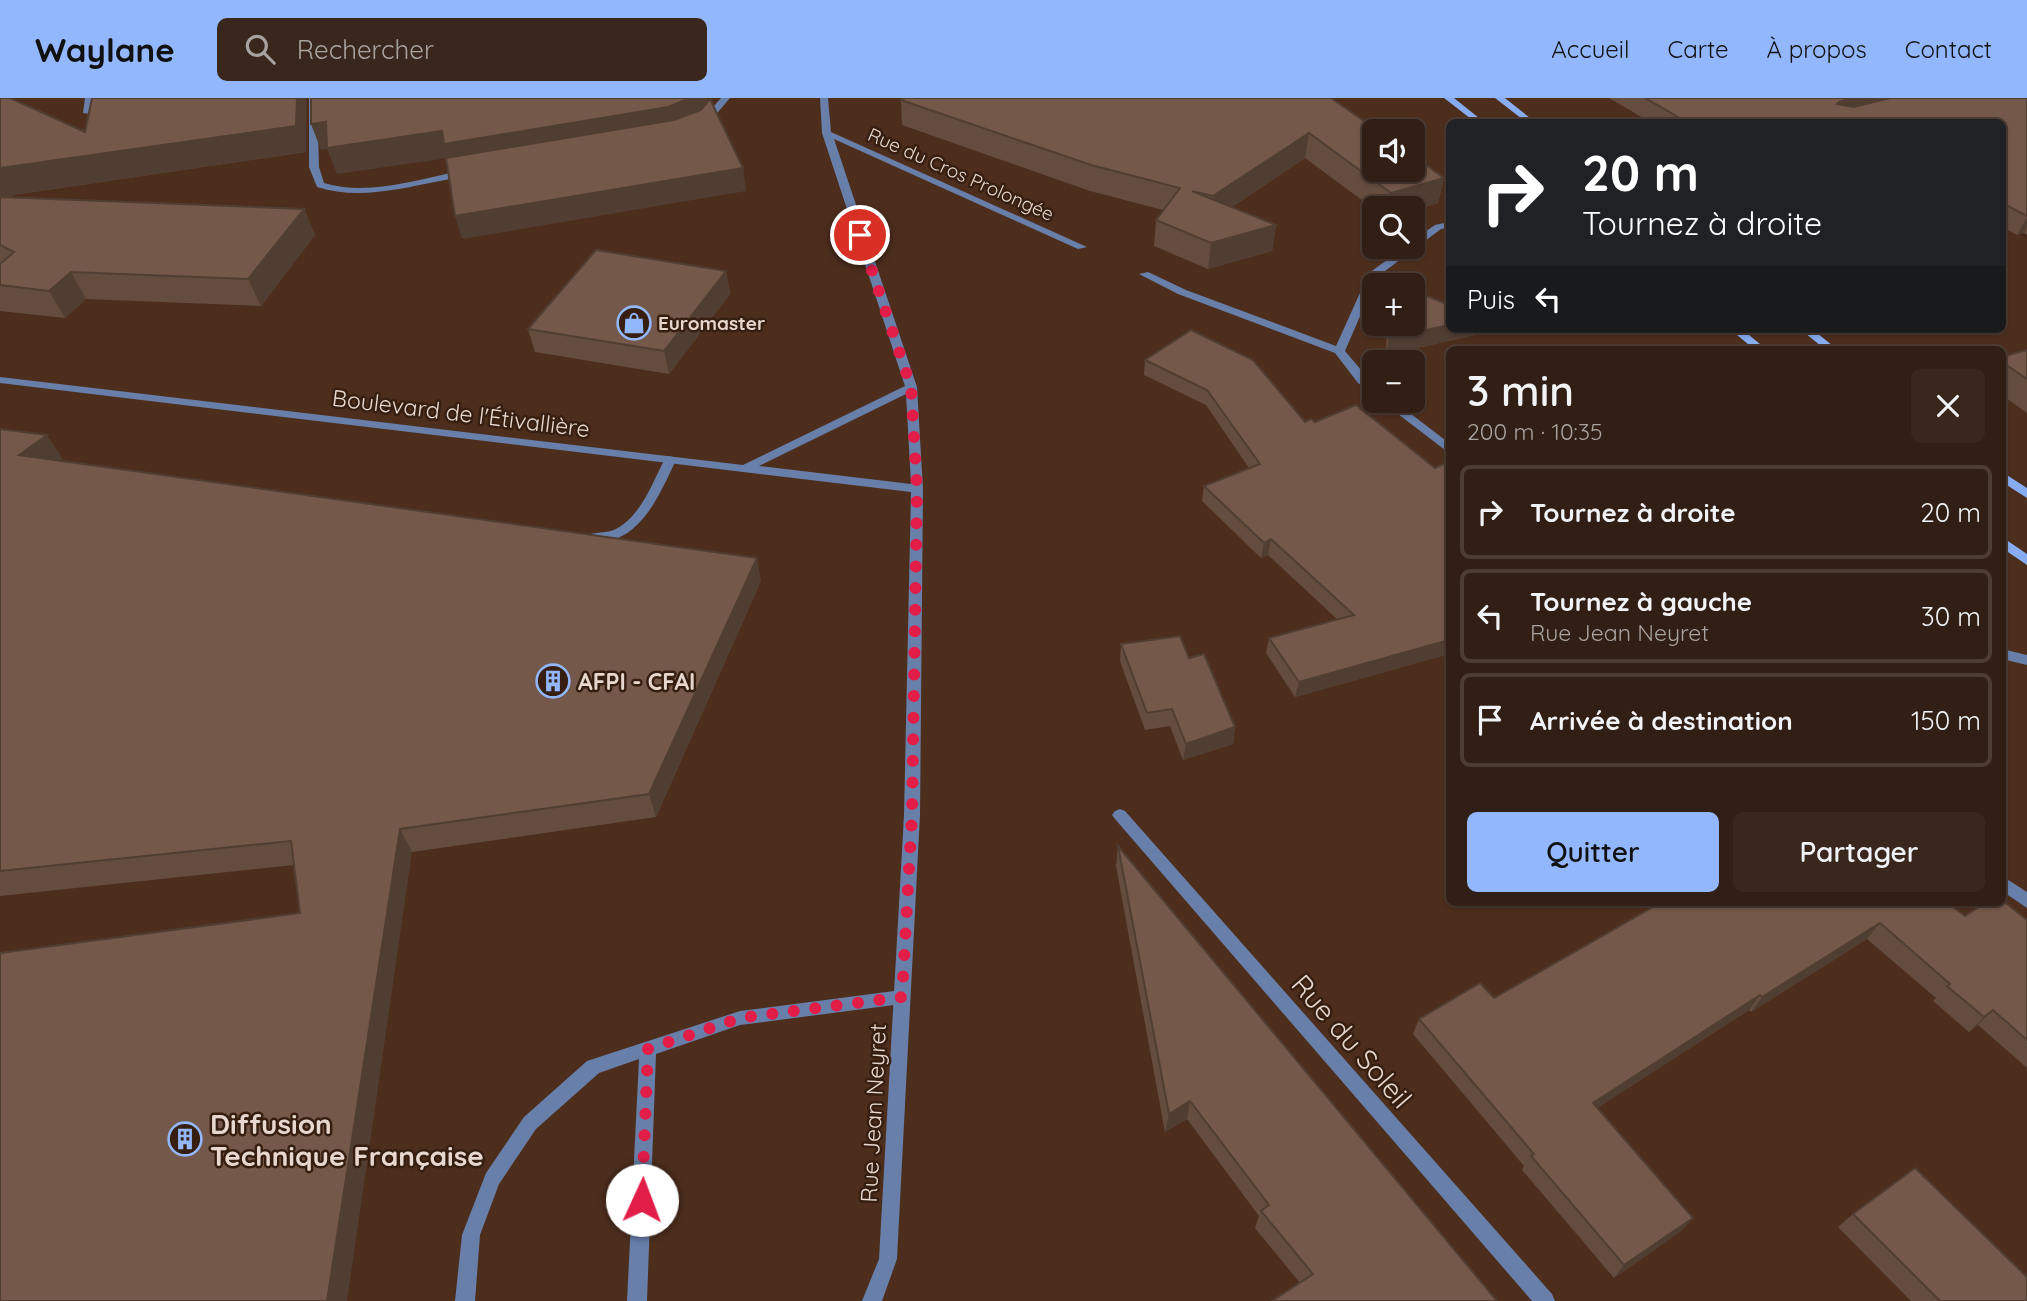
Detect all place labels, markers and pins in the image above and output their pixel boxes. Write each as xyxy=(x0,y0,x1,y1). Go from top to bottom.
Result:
pin xyxy=(830,205,890,265)
shop icon: Euromaster xyxy=(615,304,653,342)
place label: Euromaster xyxy=(658,311,765,335)
building icon: AFPI - CFAI xyxy=(534,662,572,700)
place label: AFPI - CFAI xyxy=(578,667,695,696)
place label: Diffusion Technique Française xyxy=(210,1106,484,1173)
building icon: Diffusion Technique Française xyxy=(166,1120,204,1158)

